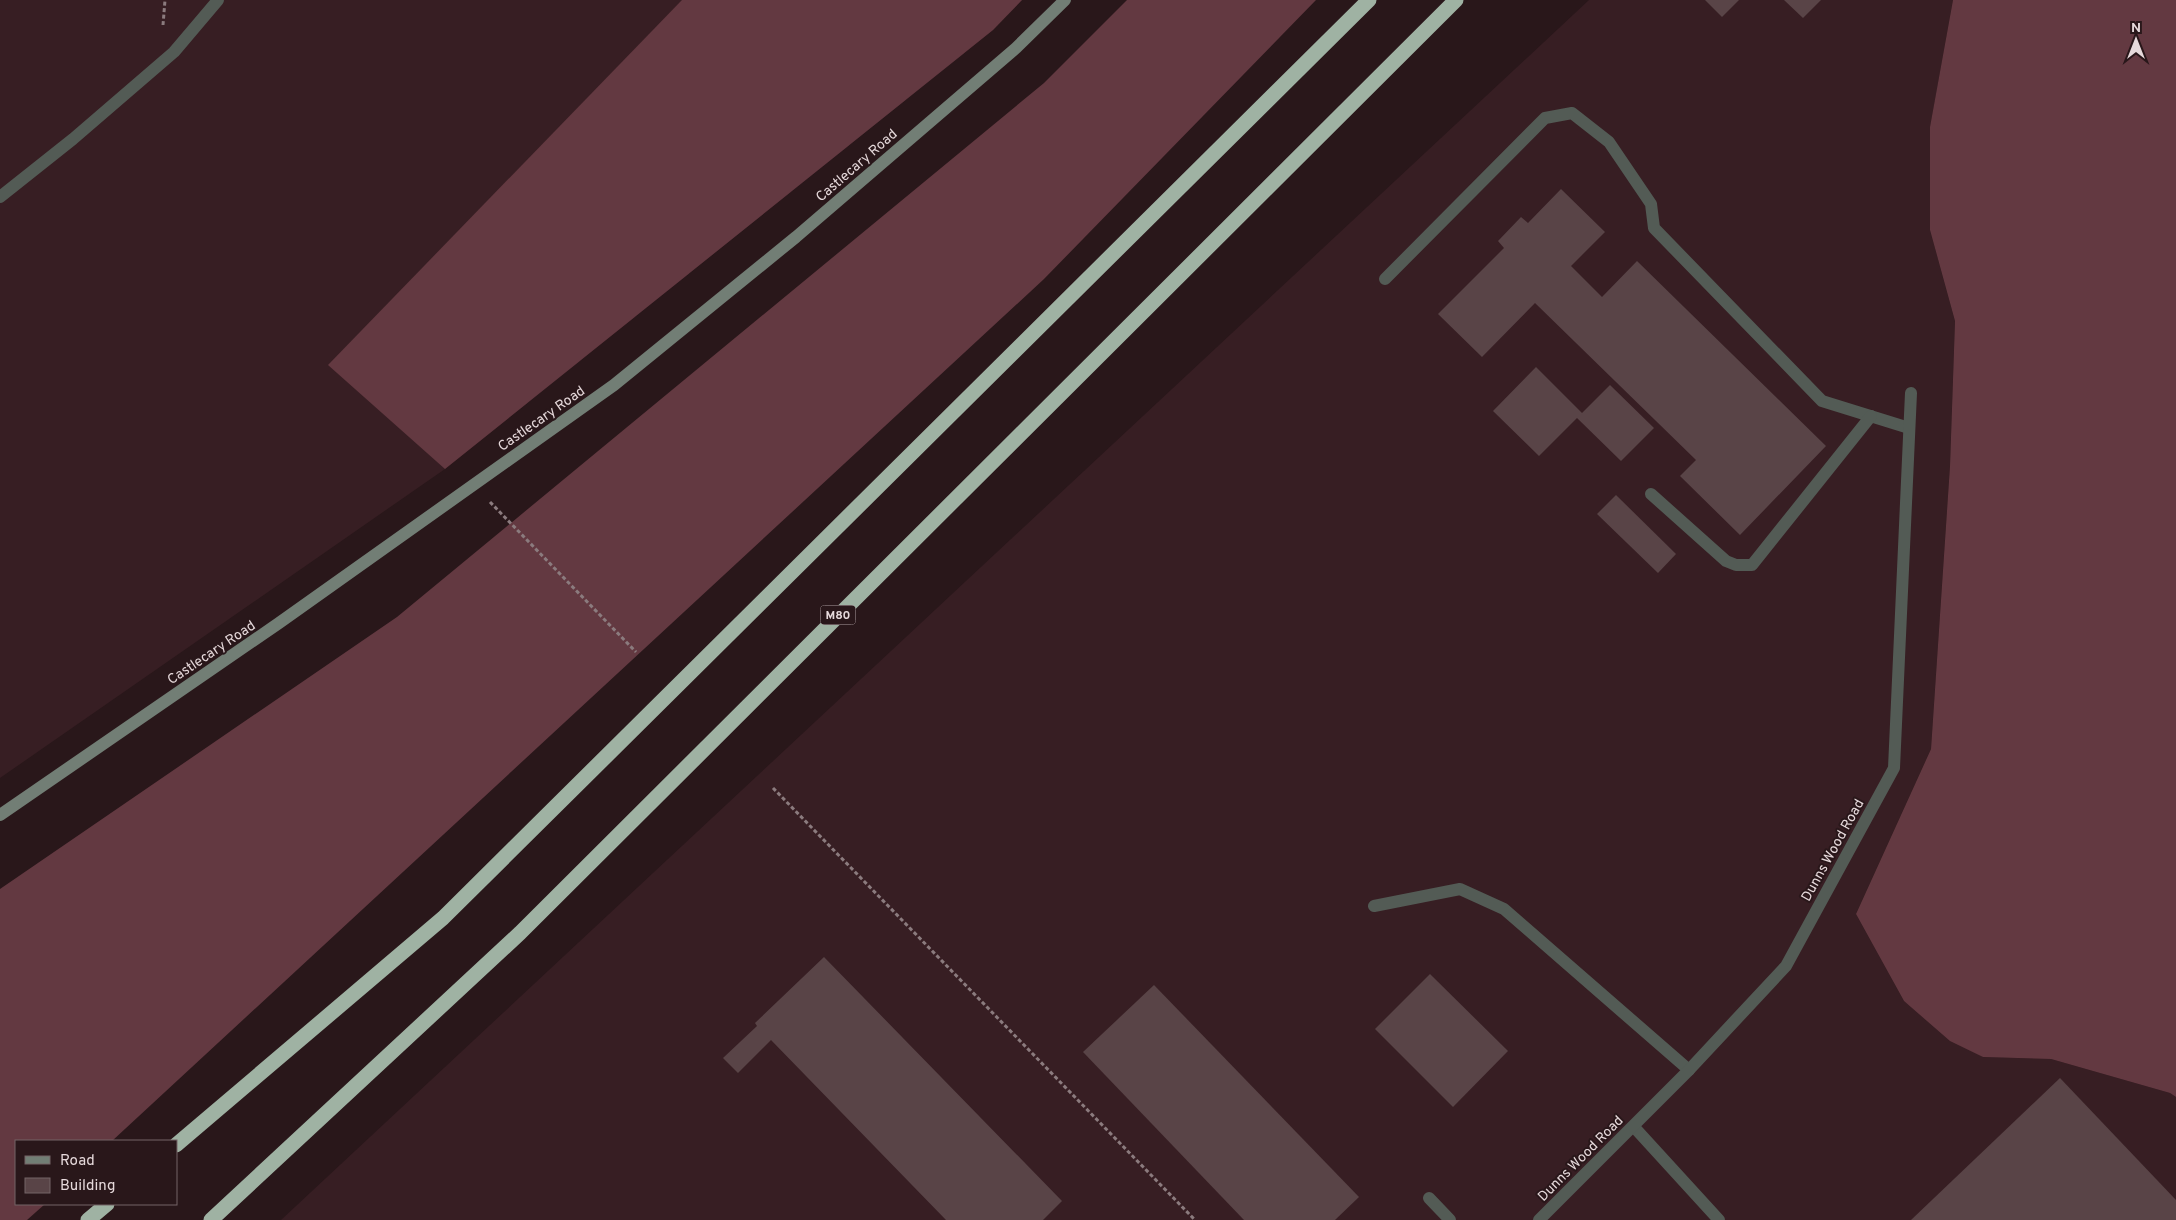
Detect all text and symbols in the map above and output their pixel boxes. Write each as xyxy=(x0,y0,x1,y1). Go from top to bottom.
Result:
north arrow xyxy=(2111,15,2161,65)
text: N xyxy=(2131,20,2141,37)
street label: Castlecary Road xyxy=(813,126,901,206)
street label: Castlecary Road xyxy=(495,383,589,456)
road number: M80 xyxy=(820,606,856,624)
street label: Castlecary Road xyxy=(165,618,259,689)
street label: Dunns Wood Road xyxy=(1798,797,1868,905)
street label: Dunns Wood Road xyxy=(1535,1113,1627,1205)
legend xyxy=(15,1140,178,1205)
text: Road xyxy=(60,1152,95,1171)
text: Building xyxy=(60,1177,115,1196)

